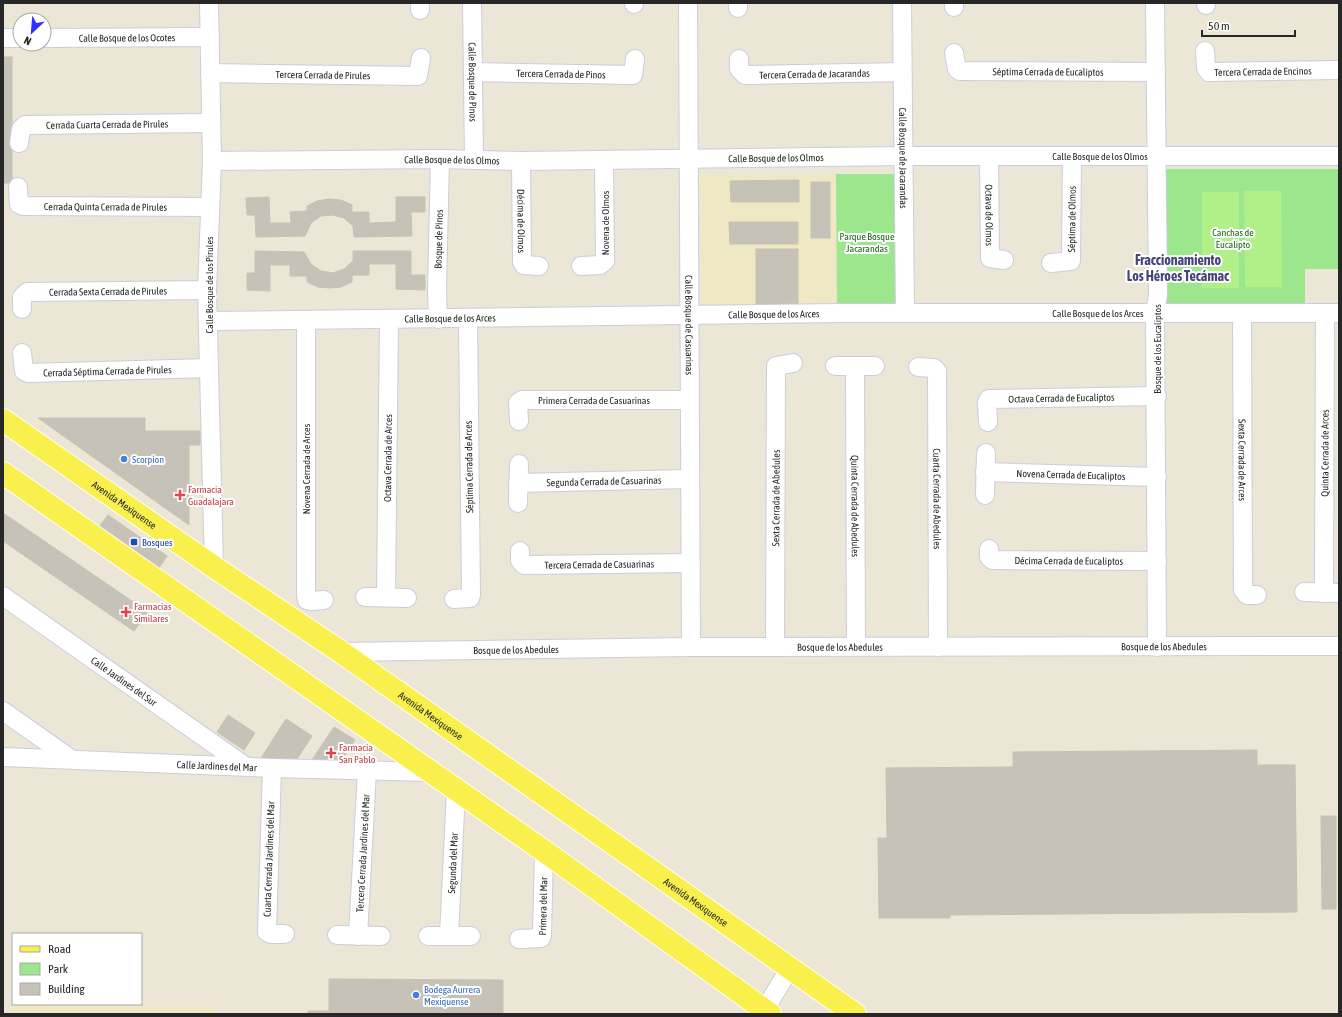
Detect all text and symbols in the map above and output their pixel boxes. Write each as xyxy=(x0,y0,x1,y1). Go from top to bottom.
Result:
north arrow xyxy=(12,12,52,52)
scale bar xyxy=(1202,12,1295,38)
text: 50 m xyxy=(1208,19,1230,33)
street label: Calle Bosque de los Ocotes xyxy=(79,32,176,43)
text: N xyxy=(22,34,33,48)
street label: Calle Bosque de Pinos xyxy=(467,42,479,122)
street label: Tercera Cerrada de Encinos xyxy=(1214,65,1312,77)
street label: Séptima Cerrada de Eucaliptos xyxy=(993,66,1104,77)
street label: Tercera Cerrada de Pinos xyxy=(516,67,606,80)
street label: Tercera Cerrada de Jacarandas xyxy=(759,67,870,80)
street label: Tercera Cerrada de Pirules xyxy=(276,68,371,81)
street label: Calle Bosque de Jacarandas xyxy=(898,107,909,209)
street label: Cerrada Cuarta Cerrada de Pirules xyxy=(46,118,169,130)
street label: Calle Bosque de los Olmos xyxy=(1052,151,1148,162)
street label: Calle Bosque de los Olmos xyxy=(728,152,824,164)
street label: Calle Bosque de los Olmos xyxy=(404,153,500,166)
street label: Octava de Olmos xyxy=(984,184,995,246)
street label: Séptima de Olmos xyxy=(1066,185,1077,252)
street label: Décima de Olmos xyxy=(516,189,527,254)
street label: Novena de Olmos xyxy=(600,190,611,255)
street label: Cerrada Quinta Cerrada de Pirules xyxy=(44,201,168,212)
street label: Bosque de Pinos xyxy=(432,209,444,269)
park label: Canchas de Eucalipto xyxy=(1212,227,1254,250)
park label: Parque Bosque Jacarandas xyxy=(840,231,895,254)
street label: Calle Bosque de los Pirules xyxy=(204,236,215,333)
district label: Fraccionamiento Los Héroes Tecámac xyxy=(1127,252,1230,284)
street label: Calle Bosque de Casuarinas xyxy=(684,275,695,375)
street label: Cerrada Sexta Cerrada de Pirules xyxy=(49,285,168,297)
street label: Bosque de los Eucaliptos xyxy=(1152,304,1163,394)
street label: Calle Bosque de los Arces xyxy=(728,308,820,320)
street label: Calle Bosque de los Arces xyxy=(1052,308,1144,319)
street label: Calle Bosque de los Arces xyxy=(404,312,496,324)
street label: Cerrada Séptima Cerrada de Pirules xyxy=(43,364,172,378)
street label: Octava Cerrada de Eucaliptos xyxy=(1008,391,1115,404)
street label: Primera Cerrada de Casuarinas xyxy=(538,395,650,406)
street label: Quinta Cerrada de Arces xyxy=(1319,409,1330,497)
street label: Octava Cerrada de Arces xyxy=(382,414,393,502)
street label: Sexta Cerrada de Arces xyxy=(1237,419,1248,502)
street label: Séptima Cerrada de Arces xyxy=(463,420,475,513)
street label: Novena Cerrada de Arces xyxy=(301,423,312,514)
street label: Cuarta Cerrada de Abedules xyxy=(932,448,943,550)
street label: Sexta Cerrada de Abedules xyxy=(770,449,781,546)
marker: Scorpion xyxy=(119,454,129,464)
place label: Scorpion xyxy=(132,454,164,465)
street label: Quinta Cerrada de Abedules xyxy=(850,455,861,558)
street label: Novena Cerrada de Eucaliptos xyxy=(1016,467,1126,482)
street label: Segunda Cerrada de Casuarinas xyxy=(546,474,662,488)
street label: Avenida Mexiquense xyxy=(90,478,159,531)
place label: Farmacia Guadalajara xyxy=(188,484,234,507)
marker: Farmacia Guadalajara xyxy=(175,490,185,500)
marker: Bosques xyxy=(129,537,139,547)
place label: Bosques xyxy=(142,537,173,548)
street label: Décima Cerrada de Eucaliptos xyxy=(1015,555,1123,566)
street label: Tercera Cerrada de Casuarinas xyxy=(544,558,655,570)
place label: Farmacias Similares xyxy=(134,601,172,624)
marker: Farmacias Similares xyxy=(121,607,131,617)
street label: Bosque de los Abedules xyxy=(797,641,883,652)
street label: Bosque de los Abedules xyxy=(1121,641,1207,652)
street label: Bosque de los Abedules xyxy=(473,643,559,656)
street label: Calle Jardines del Sur xyxy=(89,654,160,709)
street label: Avenida Mexiquense xyxy=(397,689,466,742)
place label: Farmacia San Pablo xyxy=(339,742,376,765)
marker: Farmacia San Pablo xyxy=(326,748,336,758)
street label: Calle Jardines del Mar xyxy=(177,759,258,773)
street label: Tercera Cerrada Jardines del Mar xyxy=(354,793,371,913)
street label: Cuarta Cerrada Jardines del Mar xyxy=(261,800,277,917)
street label: Segunda del Mar xyxy=(446,831,460,894)
street label: Primera del Mar xyxy=(536,876,549,935)
street label: Avenida Mexiquense xyxy=(662,876,730,929)
legend xyxy=(12,933,142,1005)
text: Road xyxy=(48,942,71,956)
text: Park xyxy=(48,962,69,976)
text: Building xyxy=(48,982,86,996)
place label: Bodega Aurrera Mexiquense xyxy=(424,984,481,1007)
marker: Bodega Aurrera Mexiquense xyxy=(411,990,421,1000)

